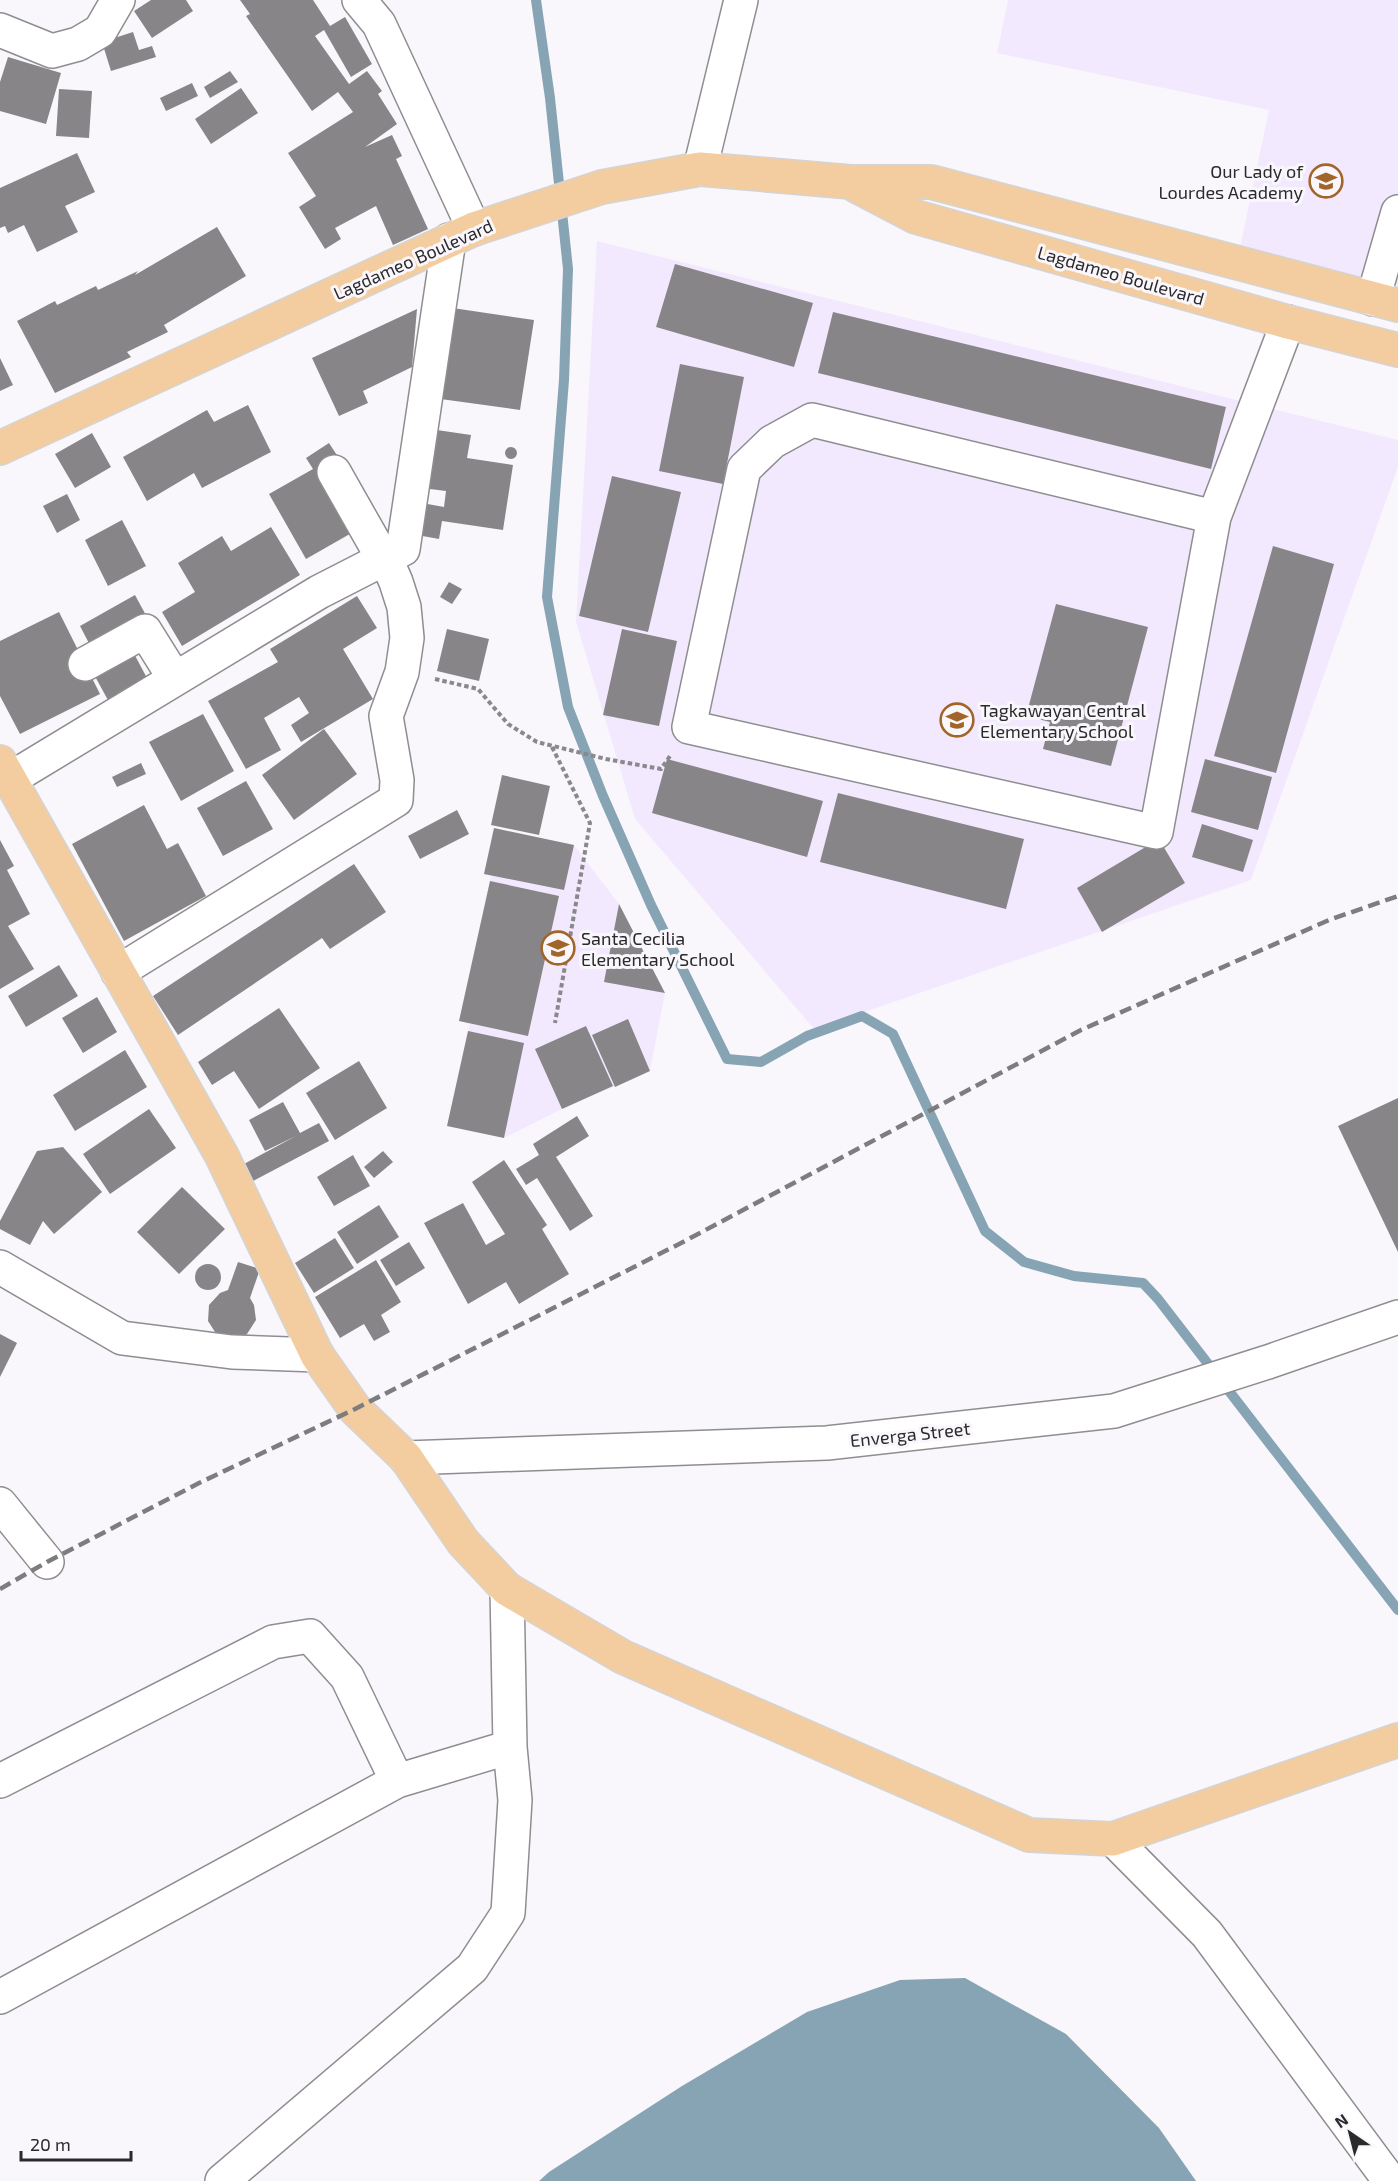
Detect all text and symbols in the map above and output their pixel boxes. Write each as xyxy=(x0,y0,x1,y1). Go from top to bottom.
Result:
place label: Our Lady of Lourdes Academy xyxy=(1158,160,1304,203)
school or university icon: Our Lady of Lourdes Academy xyxy=(1308,163,1344,199)
street label: Lagdameo Boulevard xyxy=(330,214,496,304)
street label: Lagdameo Boulevard xyxy=(1035,241,1207,309)
place label: Tagkawayan Central Elementary School xyxy=(980,699,1147,742)
school or university icon: Tagkawayan Central Elementary School xyxy=(939,702,975,738)
place label: Santa Cecilia Elementary School xyxy=(581,927,735,970)
school or university icon: Santa Cecilia Elementary School xyxy=(540,930,576,966)
street label: Enverga Street xyxy=(849,1417,971,1451)
north arrow xyxy=(1320,2103,1380,2163)
text: N xyxy=(1331,2109,1351,2131)
scale bar xyxy=(21,2124,130,2162)
text: 20 m xyxy=(30,2133,71,2155)

